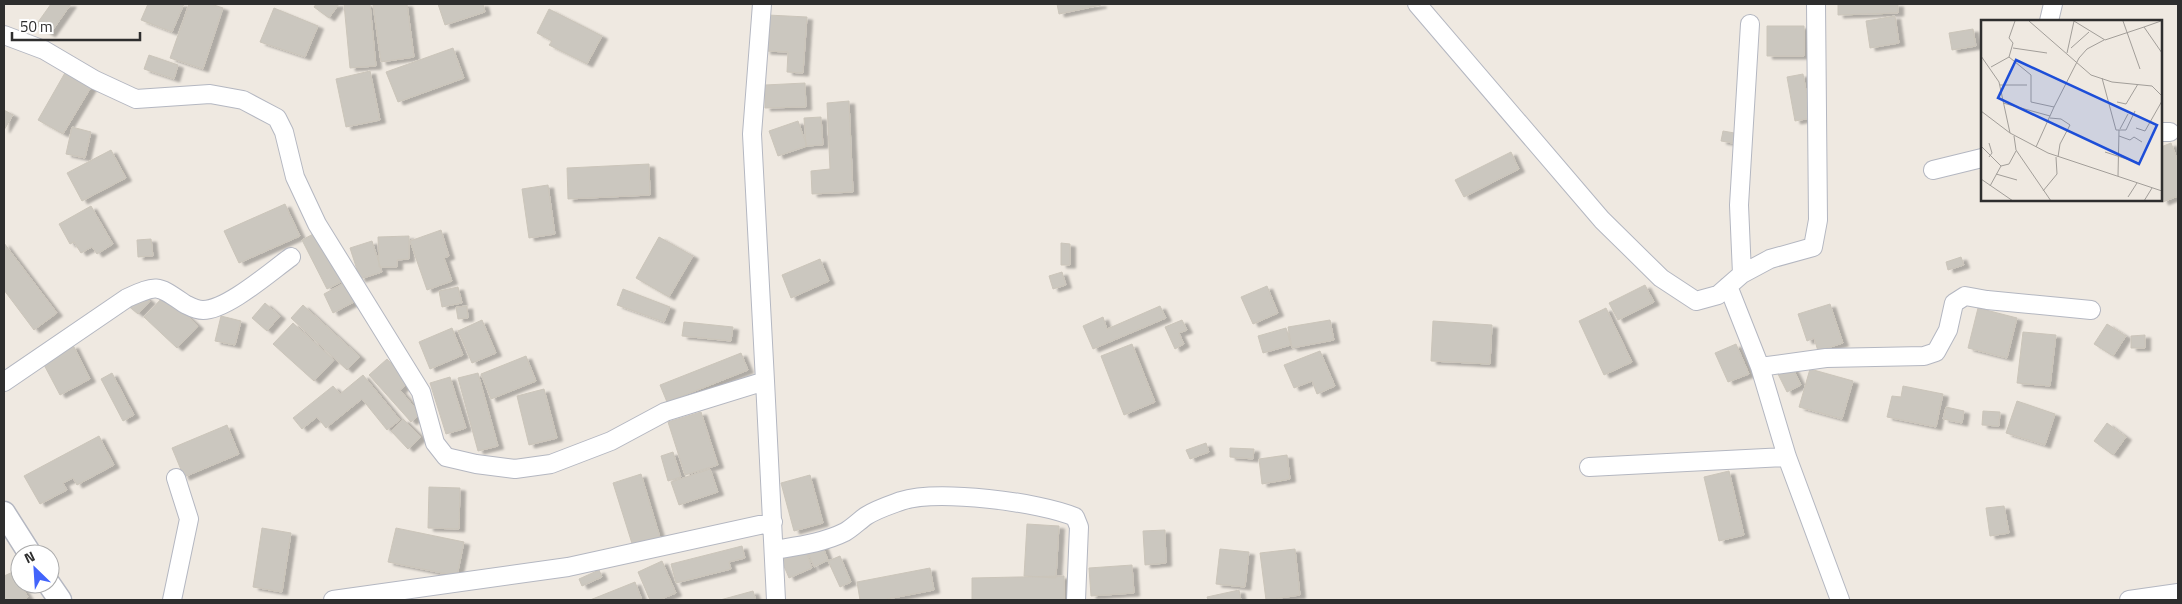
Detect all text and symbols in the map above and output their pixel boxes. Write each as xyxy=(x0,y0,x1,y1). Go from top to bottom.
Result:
scale bar xyxy=(12,10,140,42)
text: 50 m xyxy=(20,15,53,38)
inset map xyxy=(1981,20,2162,201)
north arrow xyxy=(10,544,60,594)
text: N xyxy=(20,545,38,568)

